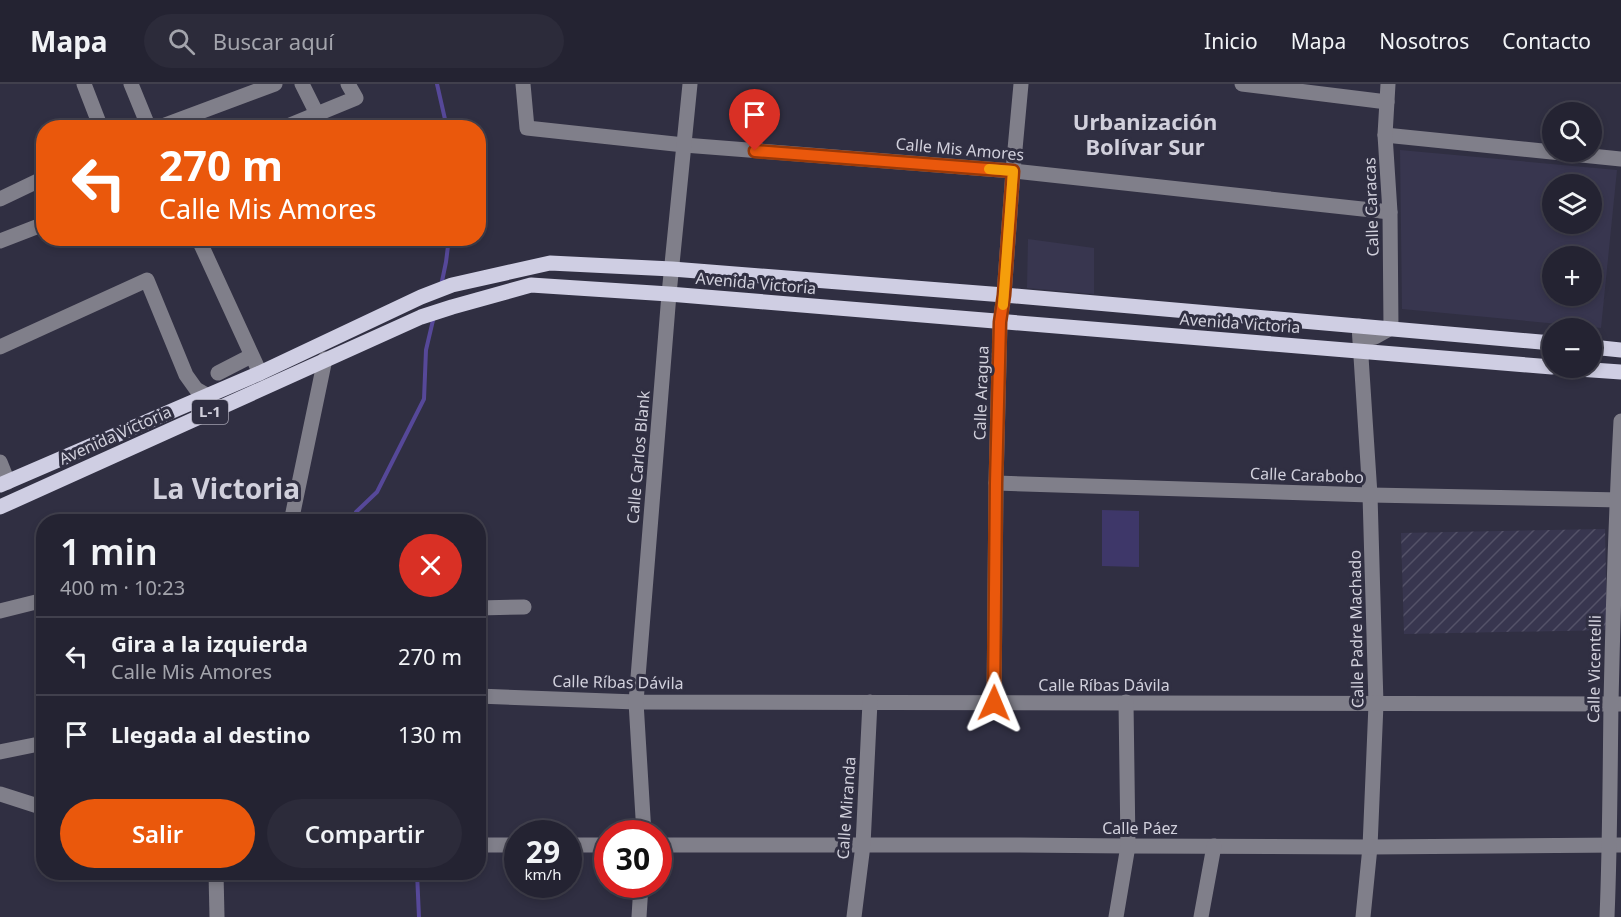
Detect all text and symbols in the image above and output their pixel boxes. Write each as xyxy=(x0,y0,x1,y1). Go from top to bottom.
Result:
search box xyxy=(144,14,564,68)
text: Mapa xyxy=(30,22,108,60)
icon: search xyxy=(165,25,198,58)
text: Buscar aquí xyxy=(213,26,334,56)
text: Inicio xyxy=(1204,27,1258,55)
text: Mapa xyxy=(1291,27,1346,55)
text: Nosotros xyxy=(1379,27,1469,55)
text: Contacto xyxy=(1502,27,1591,55)
pin xyxy=(729,89,780,151)
icon: arrive xyxy=(738,98,771,131)
map controls xyxy=(1542,102,1602,378)
button: search xyxy=(1542,102,1602,162)
district label: Urbanización Bolívar Sur xyxy=(1073,106,1217,161)
street label: Calle Mis Amores xyxy=(895,132,1025,166)
text: 270 m xyxy=(159,136,283,193)
icon: left xyxy=(60,144,138,222)
street label: Calle Caracas xyxy=(1358,157,1384,257)
button: layers xyxy=(1542,174,1602,234)
text: Calle Mis Amores xyxy=(159,190,376,227)
button: + xyxy=(1542,246,1602,306)
street label: Avenida Victoria xyxy=(695,267,817,299)
street label: Avenida Victoria xyxy=(1179,308,1301,338)
button: − xyxy=(1542,318,1602,378)
street label: Calle Aragua xyxy=(968,345,994,441)
street label: Calle Carlos Blank xyxy=(621,389,655,525)
street label: Avenida Victoria xyxy=(55,400,175,470)
road number: L-1 xyxy=(192,400,228,424)
street label: Calle Carabobo xyxy=(1250,462,1364,488)
district label: La Victoria xyxy=(152,469,300,507)
text: 1 min xyxy=(60,527,158,576)
button: close xyxy=(399,534,462,597)
street label: Calle Padre Machado xyxy=(1344,550,1368,708)
text: 400 m · 10:23 xyxy=(60,574,185,601)
street label: Calle Vicentelli xyxy=(1582,615,1606,723)
text: Gira a la izquierda xyxy=(111,628,308,658)
icon: left xyxy=(60,640,93,673)
text: 270 m xyxy=(398,641,462,671)
text: Calle Mis Amores xyxy=(111,658,272,685)
street label: Calle Ríbas Dávila xyxy=(552,670,684,694)
position arrow xyxy=(962,671,1026,735)
street label: Calle Ríbas Dávila xyxy=(1038,674,1170,696)
icon: arrive xyxy=(60,718,93,751)
text: Llegada al destino xyxy=(111,719,311,749)
text: 130 m xyxy=(398,719,462,749)
street label: Calle Miranda xyxy=(831,756,861,860)
button: Salir xyxy=(60,799,255,868)
button: Compartir xyxy=(267,799,462,868)
street label: Calle Páez xyxy=(1102,817,1178,839)
speed limit sign: 30 xyxy=(594,820,672,898)
text: 29 xyxy=(526,831,560,872)
text: km/h xyxy=(525,864,561,884)

